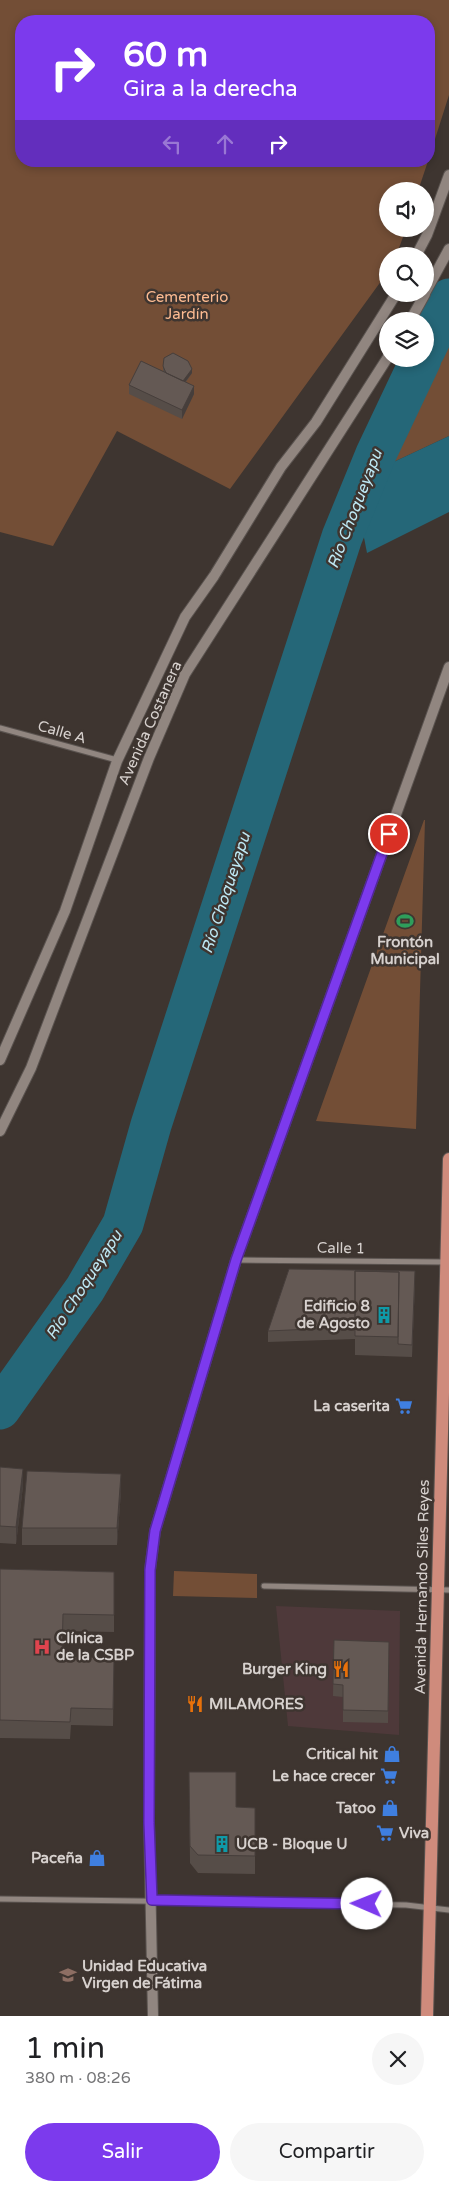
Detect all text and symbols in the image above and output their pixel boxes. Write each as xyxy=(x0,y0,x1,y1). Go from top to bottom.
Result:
text: 60 m xyxy=(123,34,208,76)
icon: right xyxy=(40,35,105,100)
text: Gira a la derecha xyxy=(123,76,298,102)
icon: left xyxy=(158,130,186,158)
icon: ahead xyxy=(211,130,239,158)
icon: right xyxy=(264,130,292,158)
map controls xyxy=(379,182,434,367)
button: sound xyxy=(379,182,434,237)
button: search xyxy=(379,247,434,302)
park label: Cementerio Jardín xyxy=(146,288,228,323)
button: layers xyxy=(379,312,434,367)
water label: Río Choqueyapu xyxy=(323,445,387,571)
street label: Avenida Costanera xyxy=(115,658,185,788)
street label: Calle A xyxy=(36,716,88,748)
pin xyxy=(368,813,410,855)
icon: arrive xyxy=(375,820,403,848)
water label: Río Choqueyapu xyxy=(197,829,255,956)
sports icon: Frontón Municipal xyxy=(395,911,415,931)
place label: Frontón Municipal xyxy=(370,933,440,969)
water label: Río Choqueyapu xyxy=(41,1226,127,1343)
street label: Calle 1 xyxy=(317,1239,365,1257)
place label: Edificio 8 de Agosto xyxy=(297,1297,371,1333)
building icon: Edificio 8 de Agosto xyxy=(374,1305,394,1325)
supermarket icon: La caserita xyxy=(394,1396,414,1416)
place label: La caserita xyxy=(313,1397,390,1415)
street label: Avenida Hernando Siles Reyes xyxy=(411,1479,433,1695)
place label: Clínica de la CSBP xyxy=(56,1629,134,1664)
hospital icon: Clínica de la CSBP xyxy=(32,1637,52,1657)
restaurant icon: Burger King xyxy=(331,1659,351,1679)
place label: Burger King xyxy=(242,1660,327,1679)
restaurant icon: MILAMORES xyxy=(185,1694,205,1714)
place label: MILAMORES xyxy=(209,1695,303,1713)
shop icon: Critical hit xyxy=(382,1744,402,1764)
place label: Critical hit xyxy=(306,1745,378,1763)
supermarket icon: Le hace crecer xyxy=(379,1766,399,1786)
place label: Le hace crecer xyxy=(272,1767,375,1785)
shop icon: Tatoo xyxy=(380,1798,400,1818)
place label: Tatoo xyxy=(335,1799,376,1817)
supermarket icon: Viva xyxy=(375,1823,395,1843)
place label: Viva xyxy=(399,1824,429,1842)
building icon: UCB - Bloque U xyxy=(212,1834,232,1854)
place label: UCB - Bloque U xyxy=(236,1835,348,1854)
shop icon: Paceña xyxy=(87,1848,107,1868)
place label: Paceña xyxy=(31,1849,83,1867)
position arrow xyxy=(340,1877,392,1929)
place label: Unidad Educativa Virgen de Fátima xyxy=(82,1957,207,1993)
school or university icon: Unidad Educativa Virgen de Fátima xyxy=(58,1965,78,1985)
text: 1 min xyxy=(25,2030,105,2067)
button: close xyxy=(372,2033,424,2085)
text: 380 m · 08:26 xyxy=(25,2068,131,2088)
button: Salir xyxy=(25,2123,220,2181)
button: Compartir xyxy=(230,2123,424,2181)

